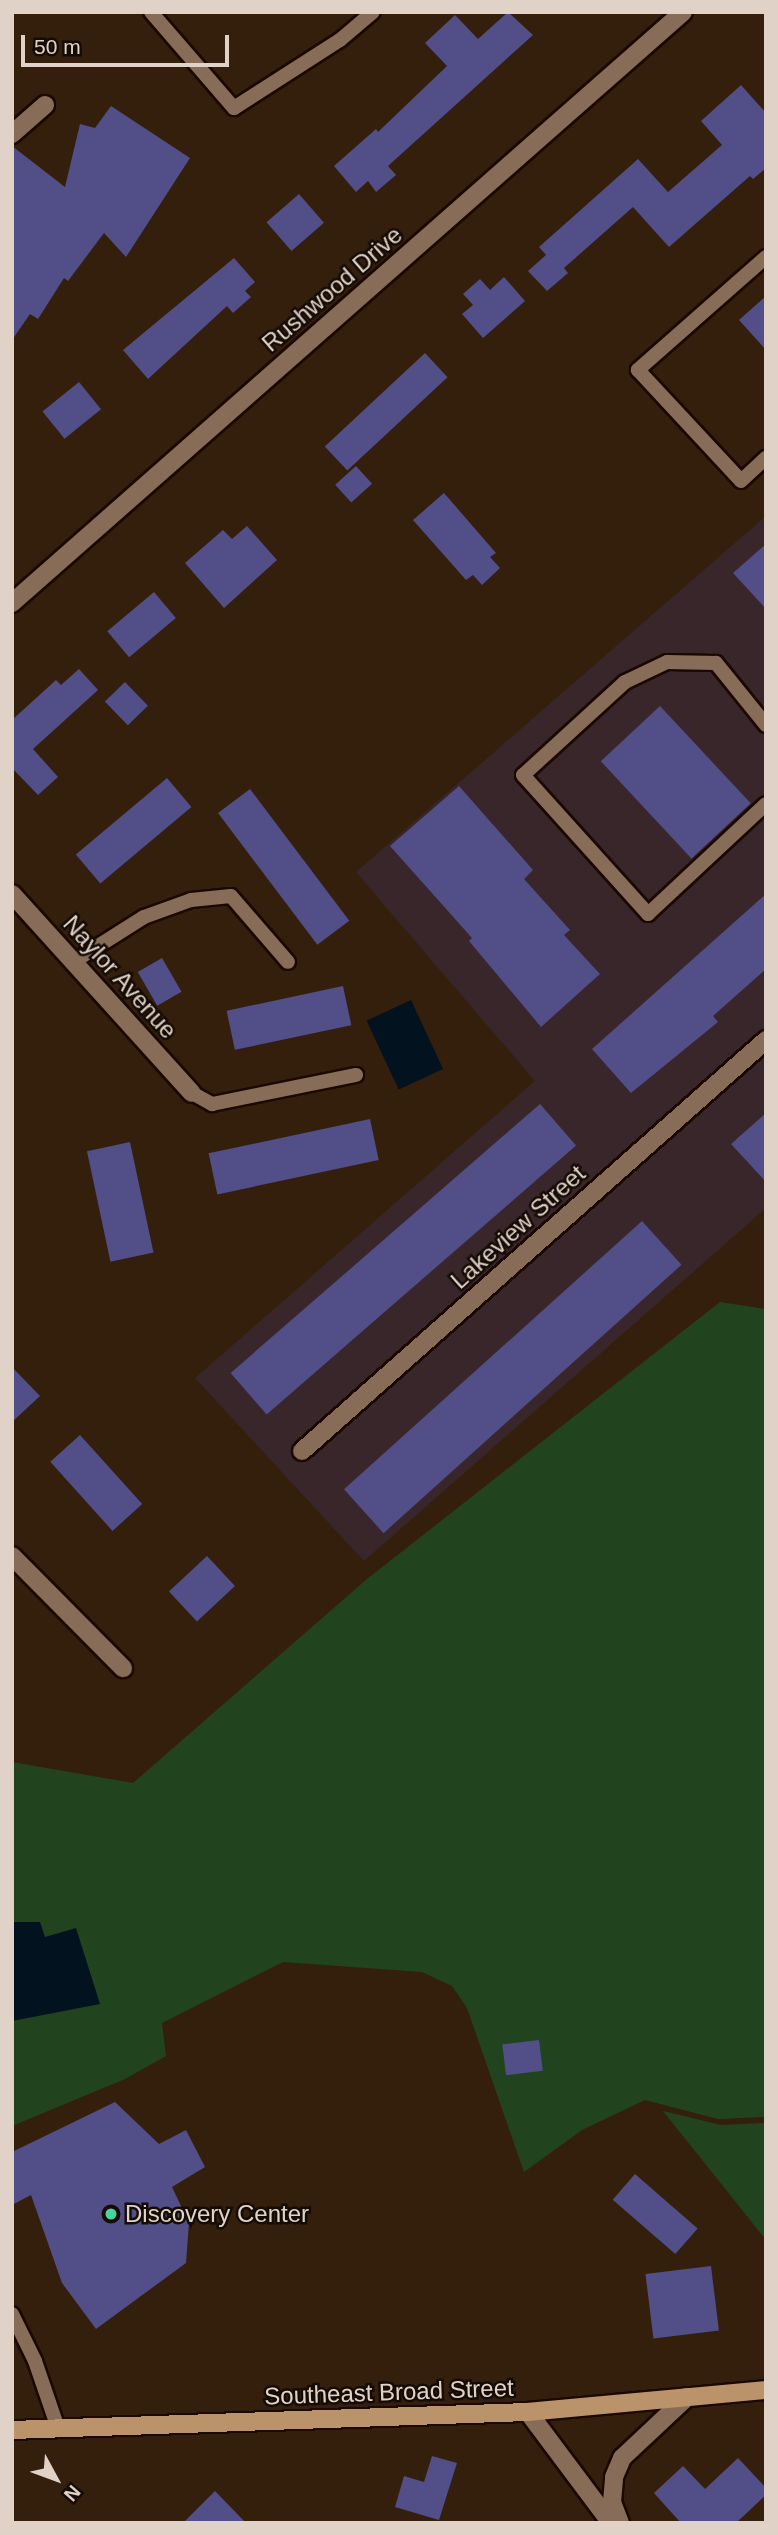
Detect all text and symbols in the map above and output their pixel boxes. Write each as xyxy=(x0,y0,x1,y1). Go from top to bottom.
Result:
scale bar xyxy=(24,21,233,65)
text: 50 m xyxy=(34,35,81,58)
street label: Rushwood Drive xyxy=(256,220,408,358)
street label: Naylor Avenue xyxy=(57,909,183,1045)
street label: Lakeview Street xyxy=(445,1159,591,1295)
place label: Discovery Center xyxy=(125,2200,309,2228)
marker: Discovery Center xyxy=(103,2206,119,2222)
street label: Southeast Broad Street xyxy=(264,2373,514,2411)
north arrow xyxy=(21,2444,91,2514)
text: N xyxy=(60,2481,85,2505)

